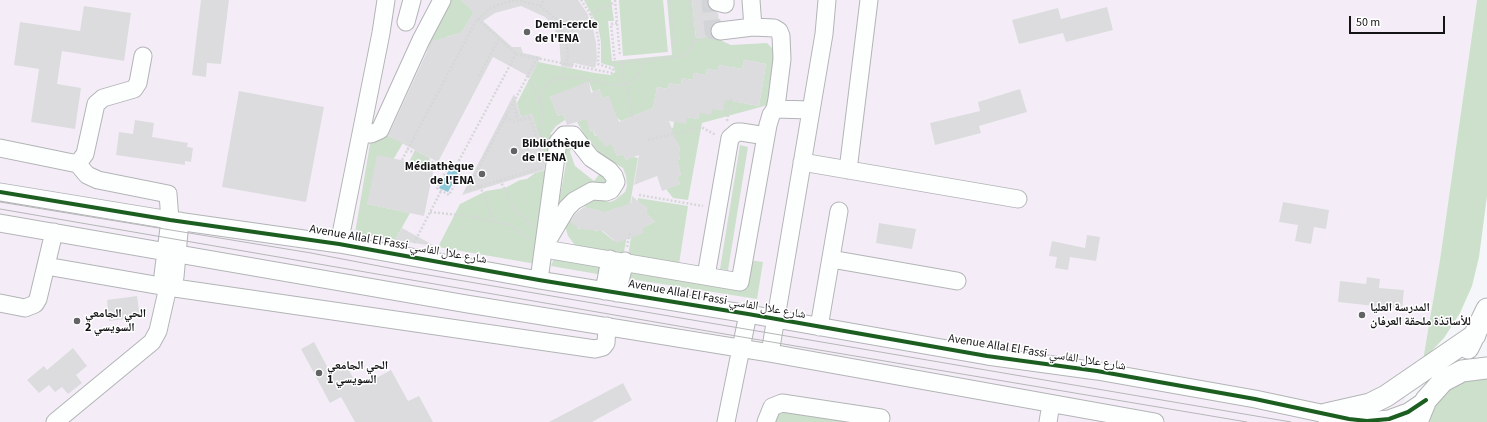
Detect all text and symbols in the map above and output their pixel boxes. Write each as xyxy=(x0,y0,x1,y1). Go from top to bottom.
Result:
scale bar xyxy=(1351,8,1447,34)
text: 50 m xyxy=(1356,14,1380,31)
place label: Demi-cercle de l'ENA xyxy=(535,18,598,46)
marker: Demi-cercle de l'ENA xyxy=(522,27,532,37)
place label: Bibliothèque de l'ENA xyxy=(522,137,590,165)
marker: Bibliothèque de l'ENA xyxy=(509,146,519,156)
place label: Médiathèque de l'ENA xyxy=(405,160,474,188)
marker: Médiathèque de l'ENA xyxy=(477,169,487,179)
street label: Avenue Allal El Fassi شارع علال الفاسي xyxy=(308,222,488,268)
street label: Avenue Allal El Fassi شارع علال الفاسي xyxy=(627,277,807,323)
place label: المدرسة العليا للأساتذة ملحقة العرفان xyxy=(1370,301,1471,329)
place label: الحي الجامعي السويسي 2 xyxy=(85,307,146,335)
marker: المدرسة العليا للأساتذة ملحقة العرفان xyxy=(1357,310,1367,320)
marker: الحي الجامعي السويسي 2 xyxy=(72,316,82,326)
street label: Avenue Allal El Fassi شارع علال الفاسي xyxy=(947,332,1127,374)
place label: الحي الجامعي السويسي 1 xyxy=(327,359,388,387)
marker: الحي الجامعي السويسي 1 xyxy=(314,368,324,378)

